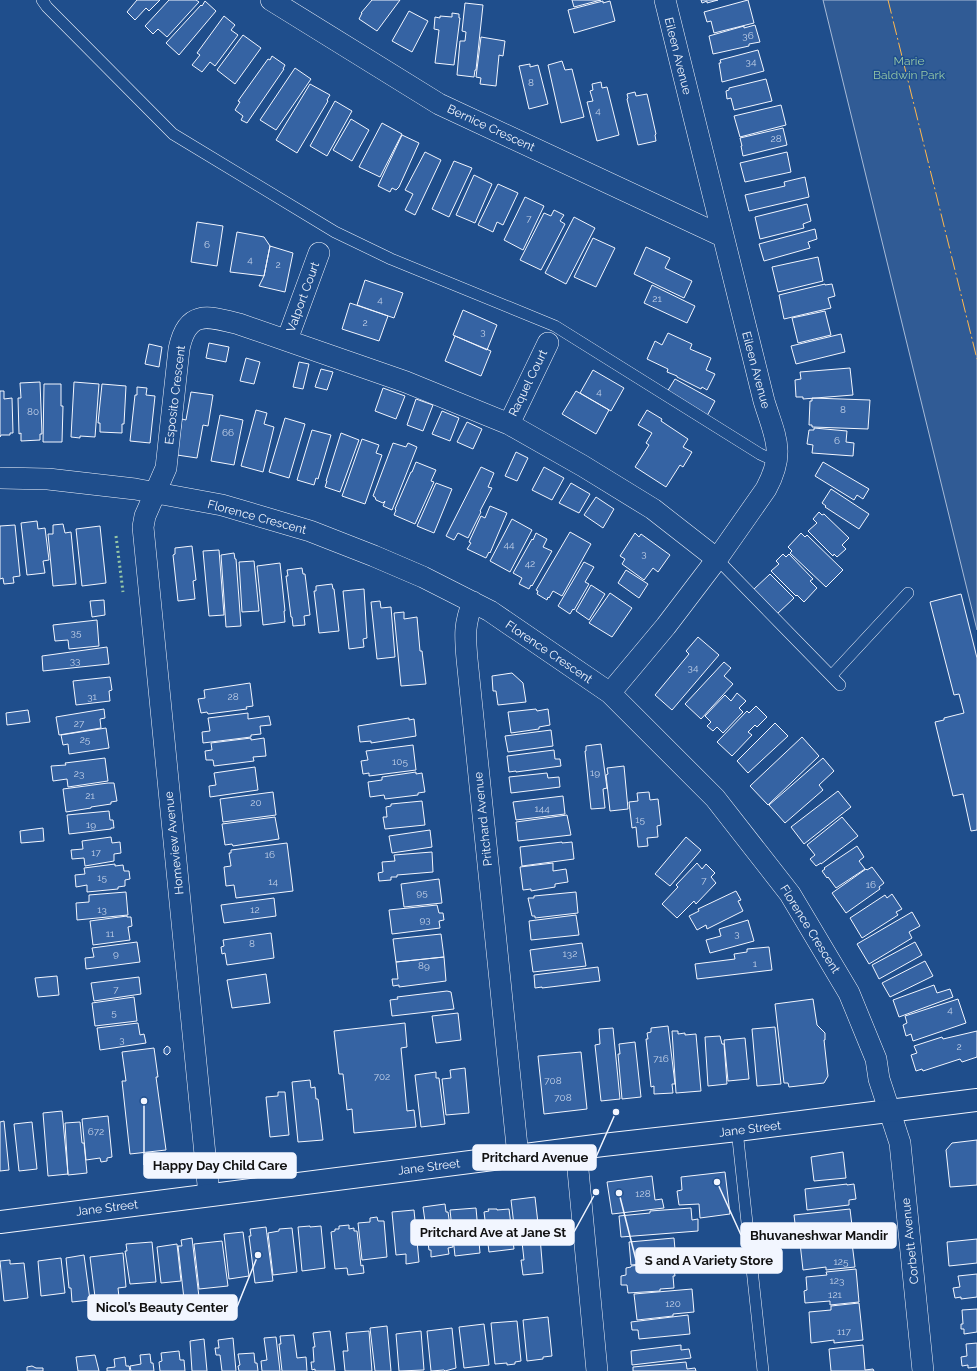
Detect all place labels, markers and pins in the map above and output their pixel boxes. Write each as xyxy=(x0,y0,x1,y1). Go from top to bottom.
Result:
callout: Pritchard Avenue xyxy=(473,1145,596,1170)
callout: Happy Day Child Care xyxy=(144,1153,296,1178)
callout: Pritchard Ave at Jane St xyxy=(411,1220,574,1245)
callout: Bhuvaneshwar Mandir xyxy=(741,1223,896,1248)
callout: S and A Variety Store xyxy=(636,1248,782,1273)
callout: Nicol’s Beauty Center xyxy=(88,1295,237,1320)

